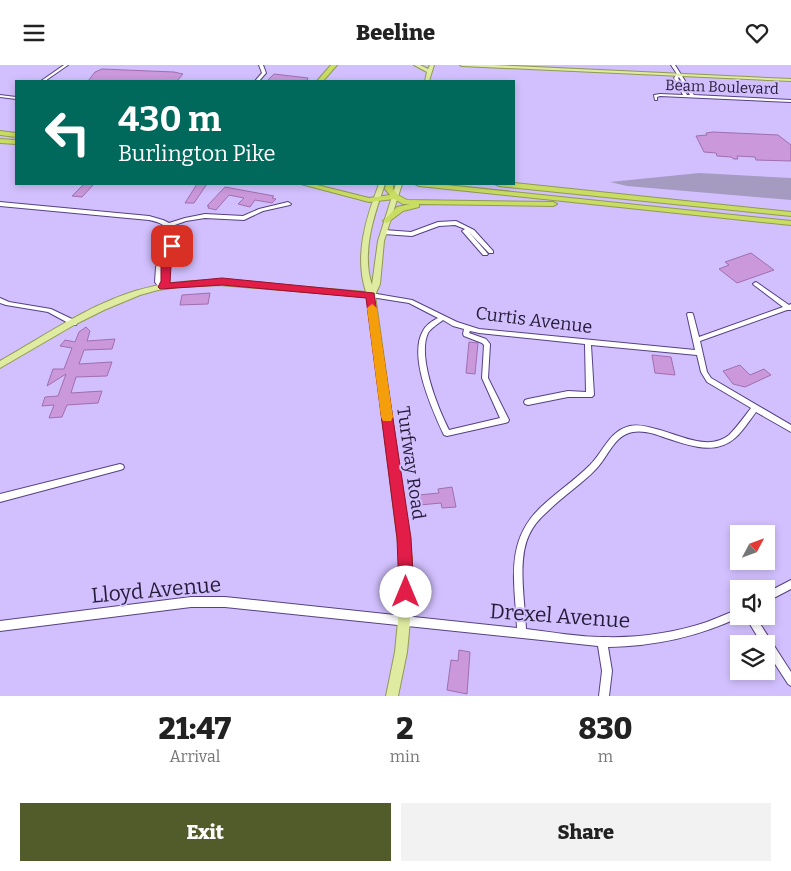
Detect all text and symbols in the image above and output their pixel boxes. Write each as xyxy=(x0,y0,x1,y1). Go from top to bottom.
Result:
icon: menu xyxy=(20,19,48,47)
text: Beeline xyxy=(356,19,435,46)
icon: heart xyxy=(743,19,771,47)
street label: Beam Boulevard xyxy=(665,76,779,98)
text: 430 m xyxy=(118,98,221,140)
icon: left xyxy=(35,100,100,165)
text: Burlington Pike xyxy=(118,140,276,167)
pin xyxy=(151,225,193,267)
icon: arrive xyxy=(158,232,186,260)
street label: Curtis Avenue xyxy=(474,302,594,338)
street label: Turfway Road xyxy=(392,405,430,521)
north arrow xyxy=(730,525,775,570)
map controls xyxy=(730,525,775,680)
position arrow xyxy=(379,565,431,617)
street label: Lloyd Avenue xyxy=(90,571,222,609)
button: sound xyxy=(730,580,775,625)
street label: Drexel Avenue xyxy=(489,598,631,634)
button: layers xyxy=(730,635,775,680)
text: 21:47 xyxy=(159,711,231,747)
text: 2 xyxy=(396,711,414,747)
text: 830 xyxy=(579,711,632,747)
text: Arrival xyxy=(170,747,220,766)
text: min xyxy=(390,747,420,766)
text: m xyxy=(598,747,613,766)
button: Exit xyxy=(20,803,391,861)
button: Share xyxy=(401,803,771,861)

